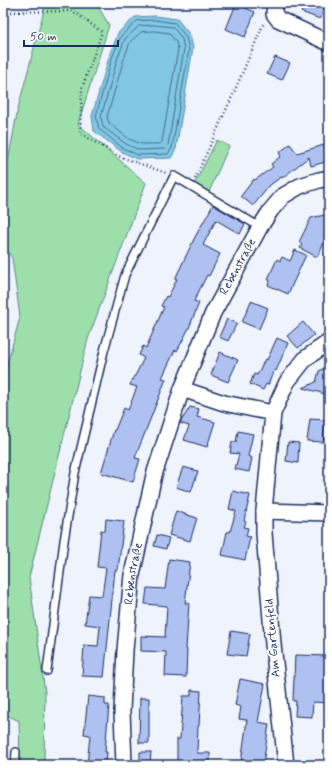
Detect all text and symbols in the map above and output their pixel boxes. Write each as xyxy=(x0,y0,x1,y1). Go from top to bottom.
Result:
scale bar xyxy=(24,22,118,48)
text: 50 m xyxy=(30,29,57,45)
street label: Rebenstraße xyxy=(216,235,260,298)
street label: Rebenstraße xyxy=(121,541,147,605)
street label: Am Gartenfeld xyxy=(262,598,284,678)

